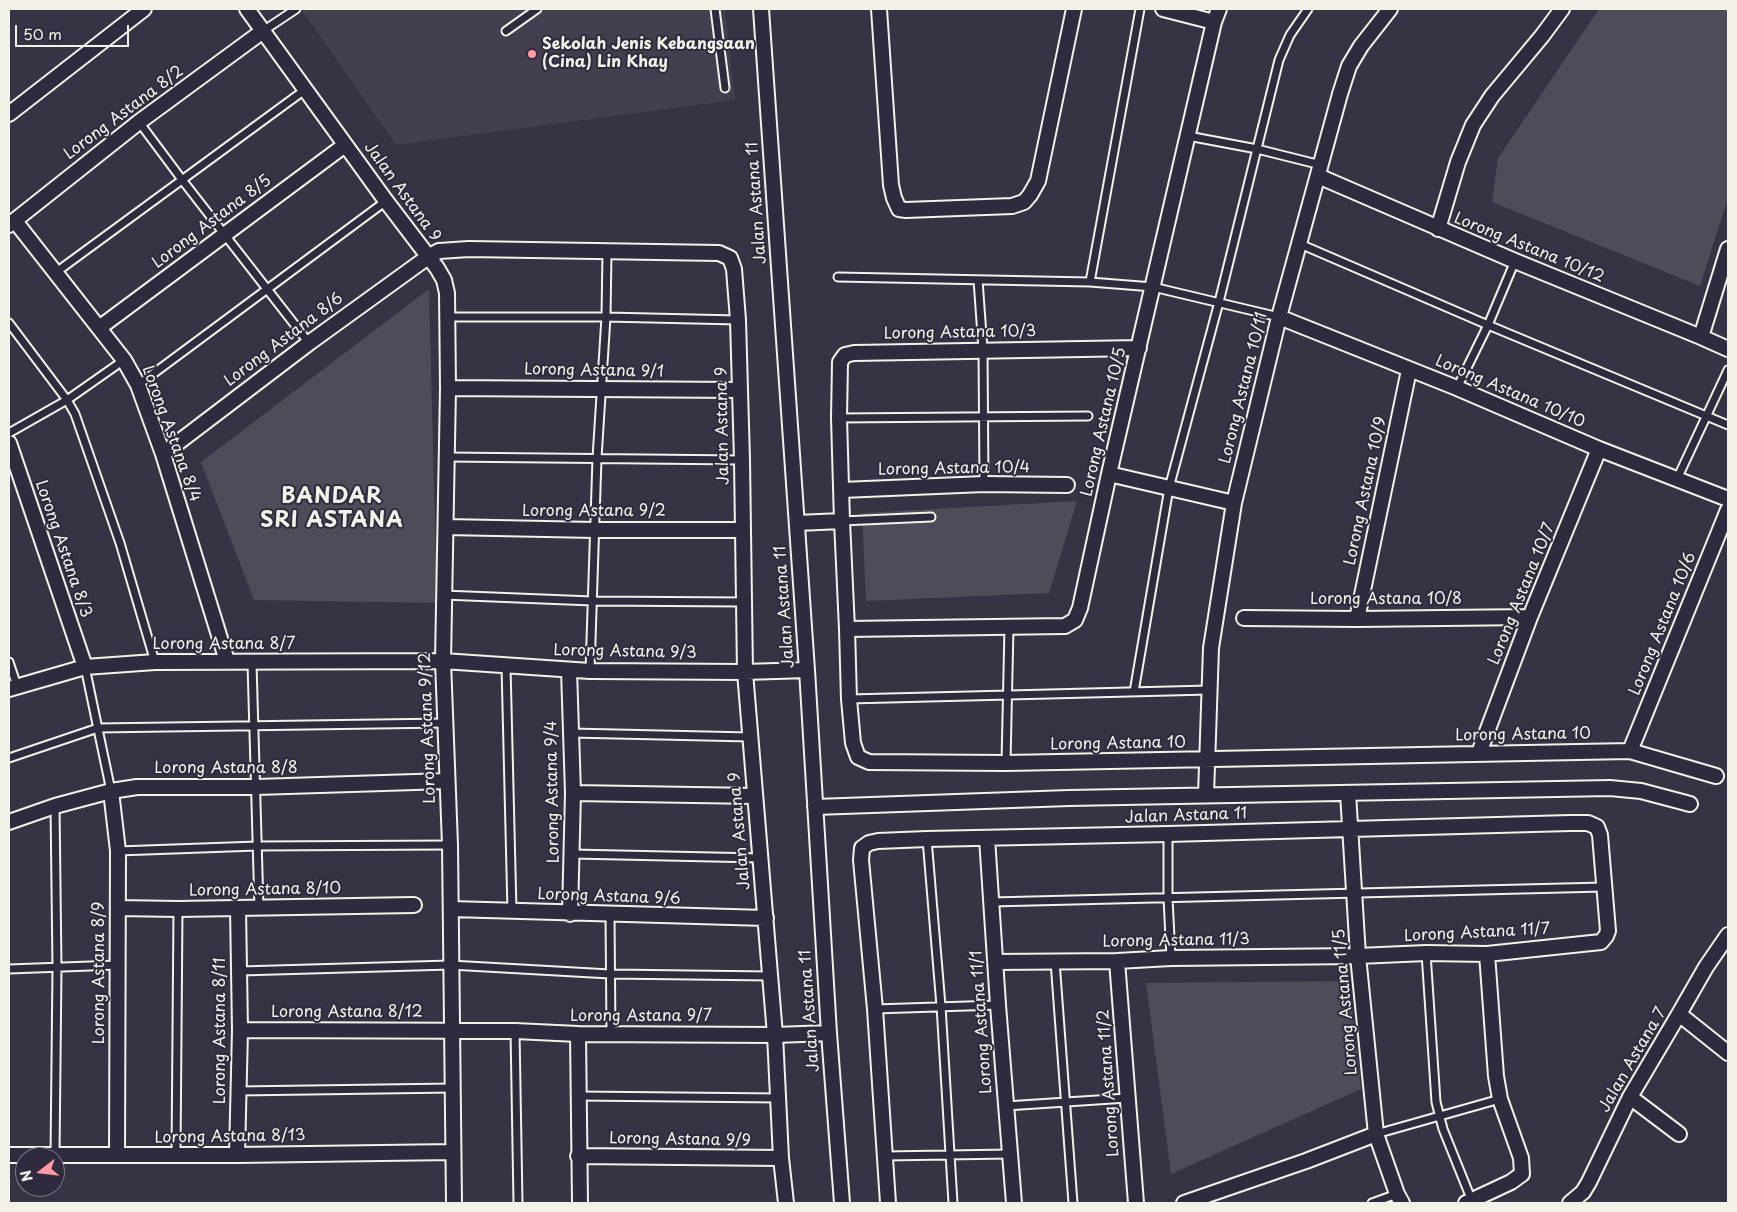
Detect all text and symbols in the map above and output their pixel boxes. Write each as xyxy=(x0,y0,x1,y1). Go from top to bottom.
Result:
scale bar xyxy=(18,15,131,47)
text: 50 m xyxy=(23,22,62,45)
place label: Sekolah Jenis Kebangsaan (Cina) Lin Khay xyxy=(542,35,755,73)
marker: Sekolah Jenis Kebangsaan (Cina) Lin Khay xyxy=(526,48,538,60)
street label: Lorong Astana 8/2 xyxy=(61,62,187,164)
street label: Jalan Astana 9 xyxy=(359,138,445,246)
street label: Jalan Astana 11 xyxy=(743,141,771,265)
street label: Lorong Astana 8/5 xyxy=(149,171,275,273)
street label: Lorong Astana 10/12 xyxy=(1451,209,1607,287)
street label: Lorong Astana 8/6 xyxy=(221,289,347,391)
street label: Lorong Astana 10/11 xyxy=(1216,310,1272,466)
street label: Lorong Astana 10/3 xyxy=(884,322,1036,344)
street label: Lorong Astana 10/5 xyxy=(1078,346,1130,498)
street label: Lorong Astana 10/10 xyxy=(1432,352,1588,432)
street label: Lorong Astana 9/1 xyxy=(524,360,664,382)
street label: Lorong Astana 8/4 xyxy=(137,363,205,505)
street label: Jalan Astana 9 xyxy=(712,367,734,485)
street label: Lorong Astana 10/9 xyxy=(1341,415,1391,567)
street label: Lorong Astana 10/4 xyxy=(878,458,1030,480)
street label: Lorong Astana 8/3 xyxy=(31,478,95,620)
district label: BANDAR SRI ASTANA xyxy=(260,484,404,534)
street label: Lorong Astana 9/2 xyxy=(522,502,666,522)
street label: Lorong Astana 10/7 xyxy=(1485,520,1559,668)
street label: Jalan Astana 11 xyxy=(771,545,799,669)
street label: Lorong Astana 10/6 xyxy=(1626,550,1700,698)
street label: Lorong Astana 10/8 xyxy=(1310,590,1462,610)
street label: Lorong Astana 8/7 xyxy=(153,635,295,655)
street label: Lorong Astana 9/3 xyxy=(553,641,697,663)
street label: Lorong Astana 9/12 xyxy=(416,652,440,804)
street label: Lorong Astana 9/4 xyxy=(542,720,564,864)
street label: Lorong Astana 10 xyxy=(1455,724,1591,746)
street label: Lorong Astana 10 xyxy=(1050,733,1186,755)
street label: Lorong Astana 8/8 xyxy=(154,759,298,779)
street label: Jalan Astana 9 xyxy=(725,771,755,891)
street label: Jalan Astana 11 xyxy=(1124,804,1248,828)
street label: Lorong Astana 8/10 xyxy=(189,879,341,901)
street label: Lorong Astana 9/6 xyxy=(537,885,681,909)
street label: Lorong Astana 8/9 xyxy=(90,902,110,1044)
street label: Lorong Astana 11/7 xyxy=(1404,920,1550,946)
street label: Lorong Astana 11/5 xyxy=(1330,928,1362,1076)
street label: Lorong Astana 11/3 xyxy=(1102,930,1250,952)
street label: Jalan Astana 11 xyxy=(796,949,824,1073)
street label: Lorong Astana 11/1 xyxy=(967,950,997,1094)
street label: Lorong Astana 8/11 xyxy=(211,958,231,1104)
street label: Lorong Astana 8/12 xyxy=(271,1003,423,1023)
street label: Jalan Astana 7 xyxy=(1595,1004,1671,1116)
street label: Lorong Astana 9/7 xyxy=(570,1007,712,1027)
street label: Lorong Astana 11/2 xyxy=(1094,1009,1124,1157)
street label: Lorong Astana 8/13 xyxy=(154,1126,306,1148)
street label: Lorong Astana 9/9 xyxy=(609,1129,751,1151)
north arrow xyxy=(15,1147,65,1197)
text: N xyxy=(14,1168,38,1184)

